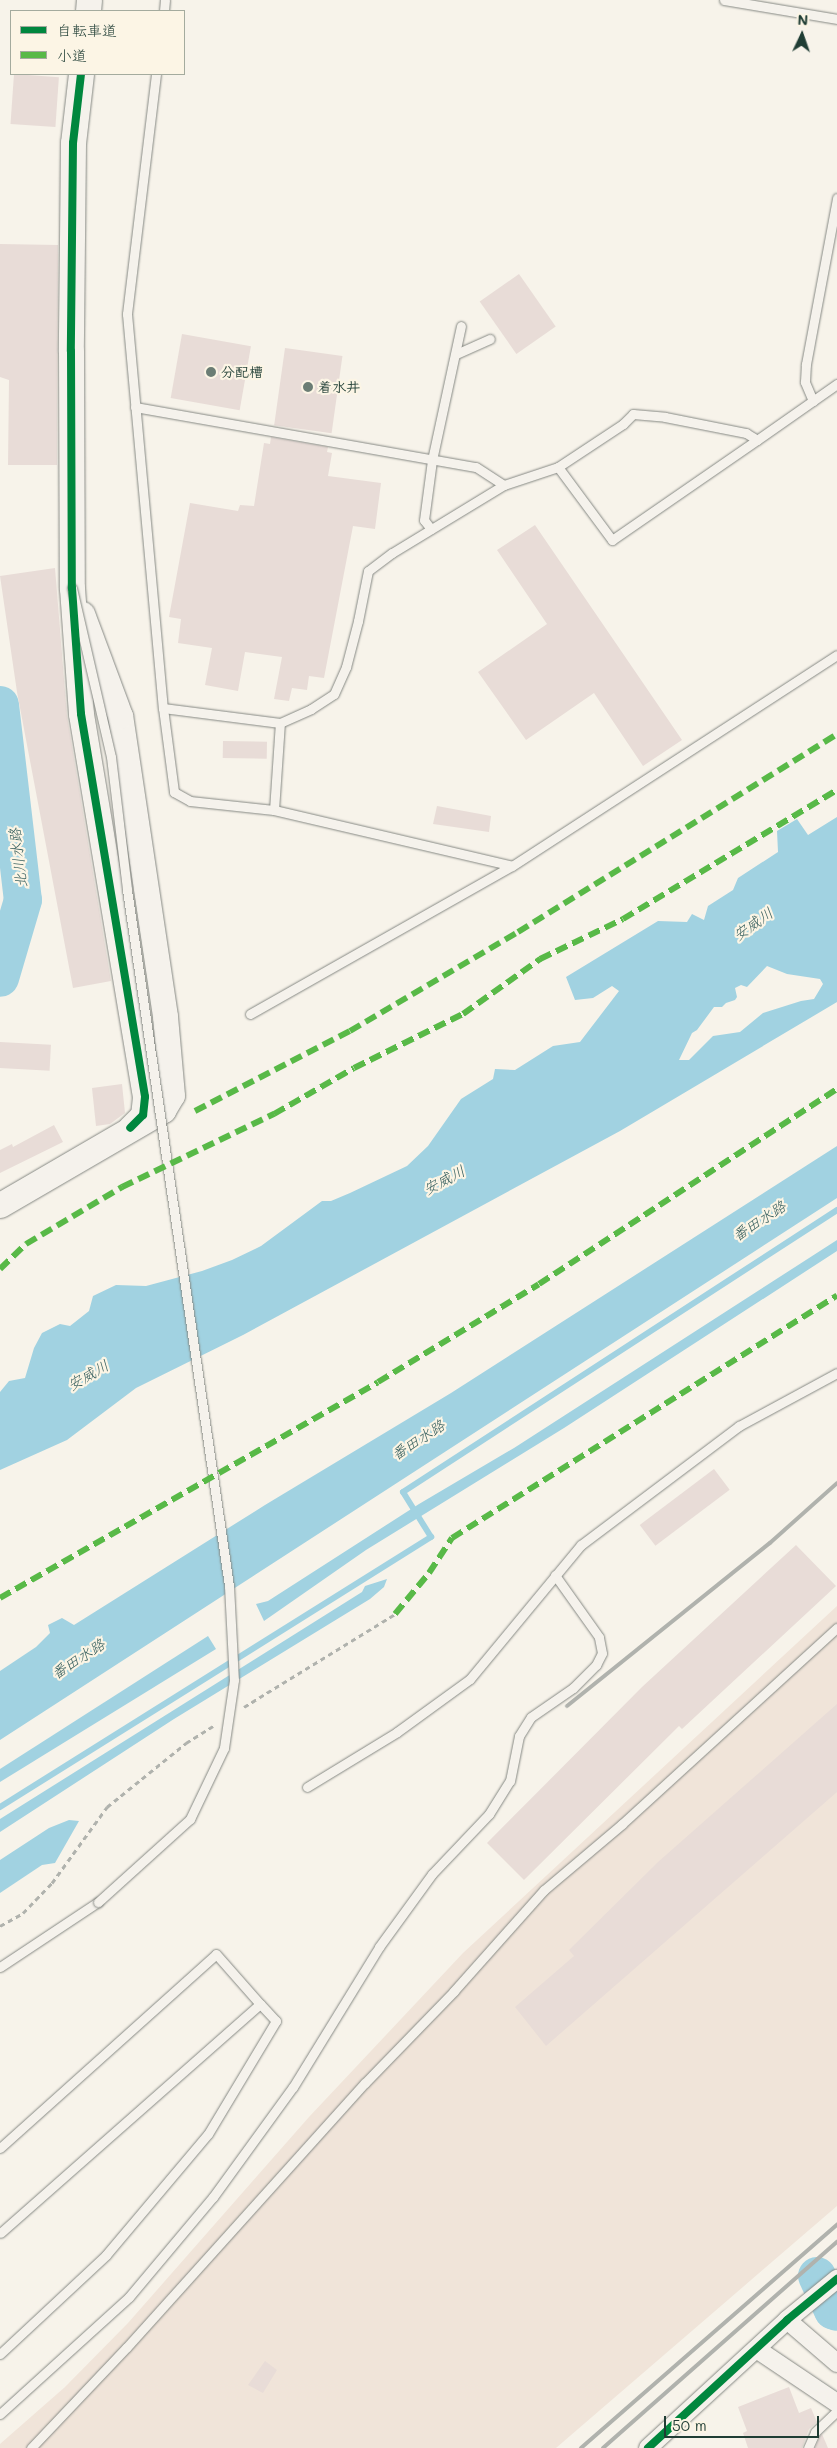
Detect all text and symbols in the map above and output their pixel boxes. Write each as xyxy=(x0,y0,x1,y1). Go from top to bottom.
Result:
legend xyxy=(10,10,185,75)
north arrow xyxy=(777,10,827,60)
text: N xyxy=(797,10,809,29)
text: 自転車道 xyxy=(57,20,117,40)
text: 小道 xyxy=(57,45,87,65)
place label: 分配槽 xyxy=(221,364,263,380)
marker: 分配槽 xyxy=(205,366,217,378)
place label: 着水井 xyxy=(318,379,360,395)
marker: 着水井 xyxy=(302,381,314,393)
water label: 北川水路 xyxy=(5,827,31,889)
water label: 安威川 xyxy=(729,904,777,944)
water label: 安威川 xyxy=(420,1161,468,1199)
water label: 番田水路 xyxy=(729,1197,789,1245)
water label: 安威川 xyxy=(64,1356,112,1394)
water label: 番田水路 xyxy=(388,1416,448,1464)
water label: 番田水路 xyxy=(48,1635,108,1683)
scale bar xyxy=(667,2406,822,2438)
text: 50 m xyxy=(672,2415,707,2435)

